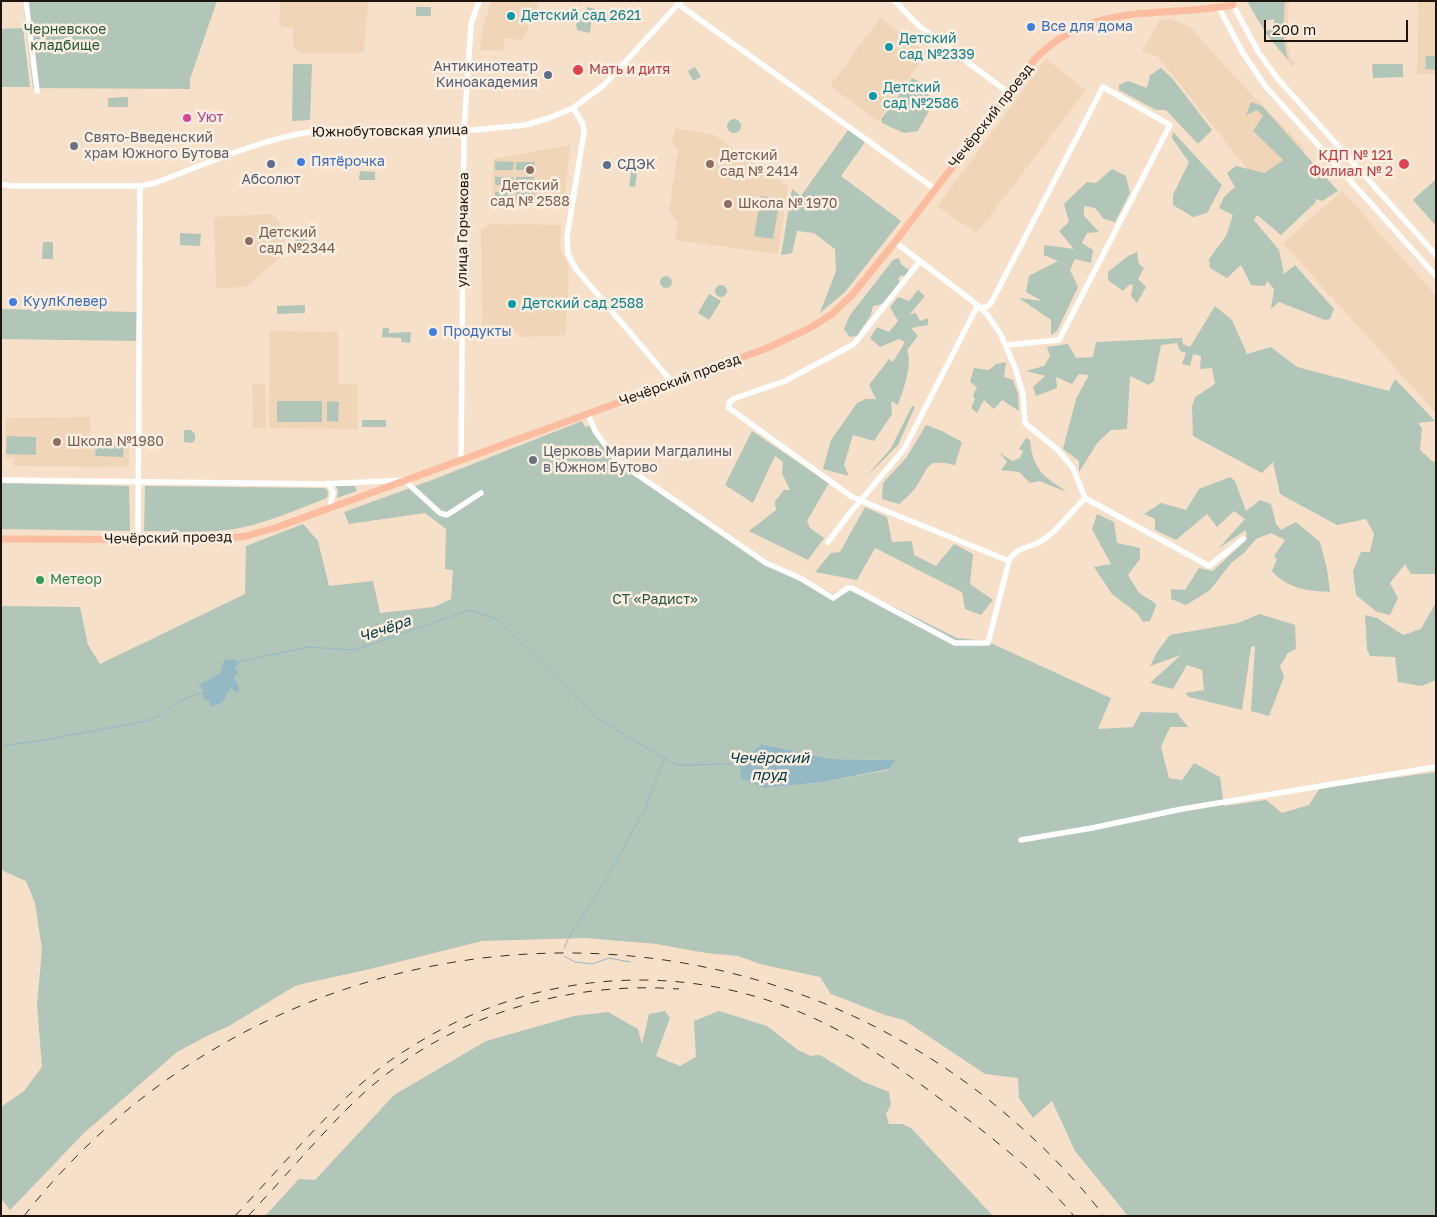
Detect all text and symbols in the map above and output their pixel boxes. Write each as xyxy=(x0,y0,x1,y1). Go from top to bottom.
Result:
place label: Детский сад 2621 xyxy=(521,8,641,24)
marker: Детский сад 2621 xyxy=(505,10,517,22)
scale bar xyxy=(1267,10,1411,42)
place label: Все для дома xyxy=(1041,19,1133,35)
text: 200 m xyxy=(1272,20,1316,38)
marker: Все для дома xyxy=(1025,21,1037,33)
park label: Черневское кладбище xyxy=(24,22,106,54)
place label: Детский сад №2339 xyxy=(899,31,975,64)
marker: Детский сад №2339 xyxy=(883,41,895,53)
place label: Антикинотеатр Киноакадемия xyxy=(433,59,538,92)
street label: Чечёрский проезд xyxy=(945,61,1037,171)
place label: Мать и дитя xyxy=(589,62,670,78)
marker: Мать и дитя xyxy=(571,63,585,77)
marker: Антикинотеатр Киноакадемия xyxy=(542,69,554,81)
place label: Детский сад №2586 xyxy=(883,80,959,112)
marker: Детский сад №2586 xyxy=(867,90,879,102)
place label: Уют xyxy=(197,110,223,126)
marker: Уют xyxy=(181,112,193,124)
street label: Южнобутовская улица xyxy=(312,121,468,141)
place label: Свято-Введенский храм Южного Бутова xyxy=(84,130,229,162)
marker: Свято-Введенский храм Южного Бутова xyxy=(68,140,80,152)
place label: Детский сад № 2414 xyxy=(720,148,798,180)
place label: КДП № 121 Филиал № 2 xyxy=(1309,148,1393,180)
place label: Пятёрочка xyxy=(311,154,385,170)
marker: Пятёрочка xyxy=(295,156,307,168)
place label: СДЭК xyxy=(617,157,655,173)
marker: КДП № 121 Филиал № 2 xyxy=(1397,157,1411,171)
marker: Абсолют xyxy=(265,158,277,170)
marker: Детский сад № 2414 xyxy=(704,158,716,170)
marker: СДЭК xyxy=(601,159,613,171)
marker: Детский сад № 2588 xyxy=(524,164,536,176)
place label: Абсолют xyxy=(241,172,301,188)
street label: улица Горчакова xyxy=(454,172,472,288)
place label: Детский сад № 2588 xyxy=(490,178,570,210)
place label: Школа № 1970 xyxy=(738,196,837,212)
marker: Школа № 1970 xyxy=(722,198,734,210)
place label: Детский сад №2344 xyxy=(259,225,335,258)
marker: Детский сад №2344 xyxy=(243,235,255,247)
place label: КуулКлевер xyxy=(23,294,107,310)
marker: КуулКлевер xyxy=(7,296,19,308)
place label: Детский сад 2588 xyxy=(522,296,644,312)
marker: Детский сад 2588 xyxy=(506,298,518,310)
place label: Продукты xyxy=(443,324,512,340)
marker: Продукты xyxy=(427,326,439,338)
street label: Чечёрский проезд xyxy=(617,350,743,410)
place label: Школа №1980 xyxy=(67,434,164,450)
marker: Школа №1980 xyxy=(51,436,63,448)
place label: Церковь Марии Магдалины в Южном Бутово xyxy=(543,444,732,477)
marker: Церковь Марии Магдалины в Южном Бутово xyxy=(527,454,539,466)
street label: Чечёрский проезд xyxy=(104,528,232,548)
place label: Метеор xyxy=(50,572,102,588)
marker: Метеор xyxy=(34,574,46,586)
park label: СТ «Радист» xyxy=(612,592,698,608)
water label: Чечёра xyxy=(357,612,413,646)
water label: Чечёрский пруд xyxy=(729,749,809,784)

